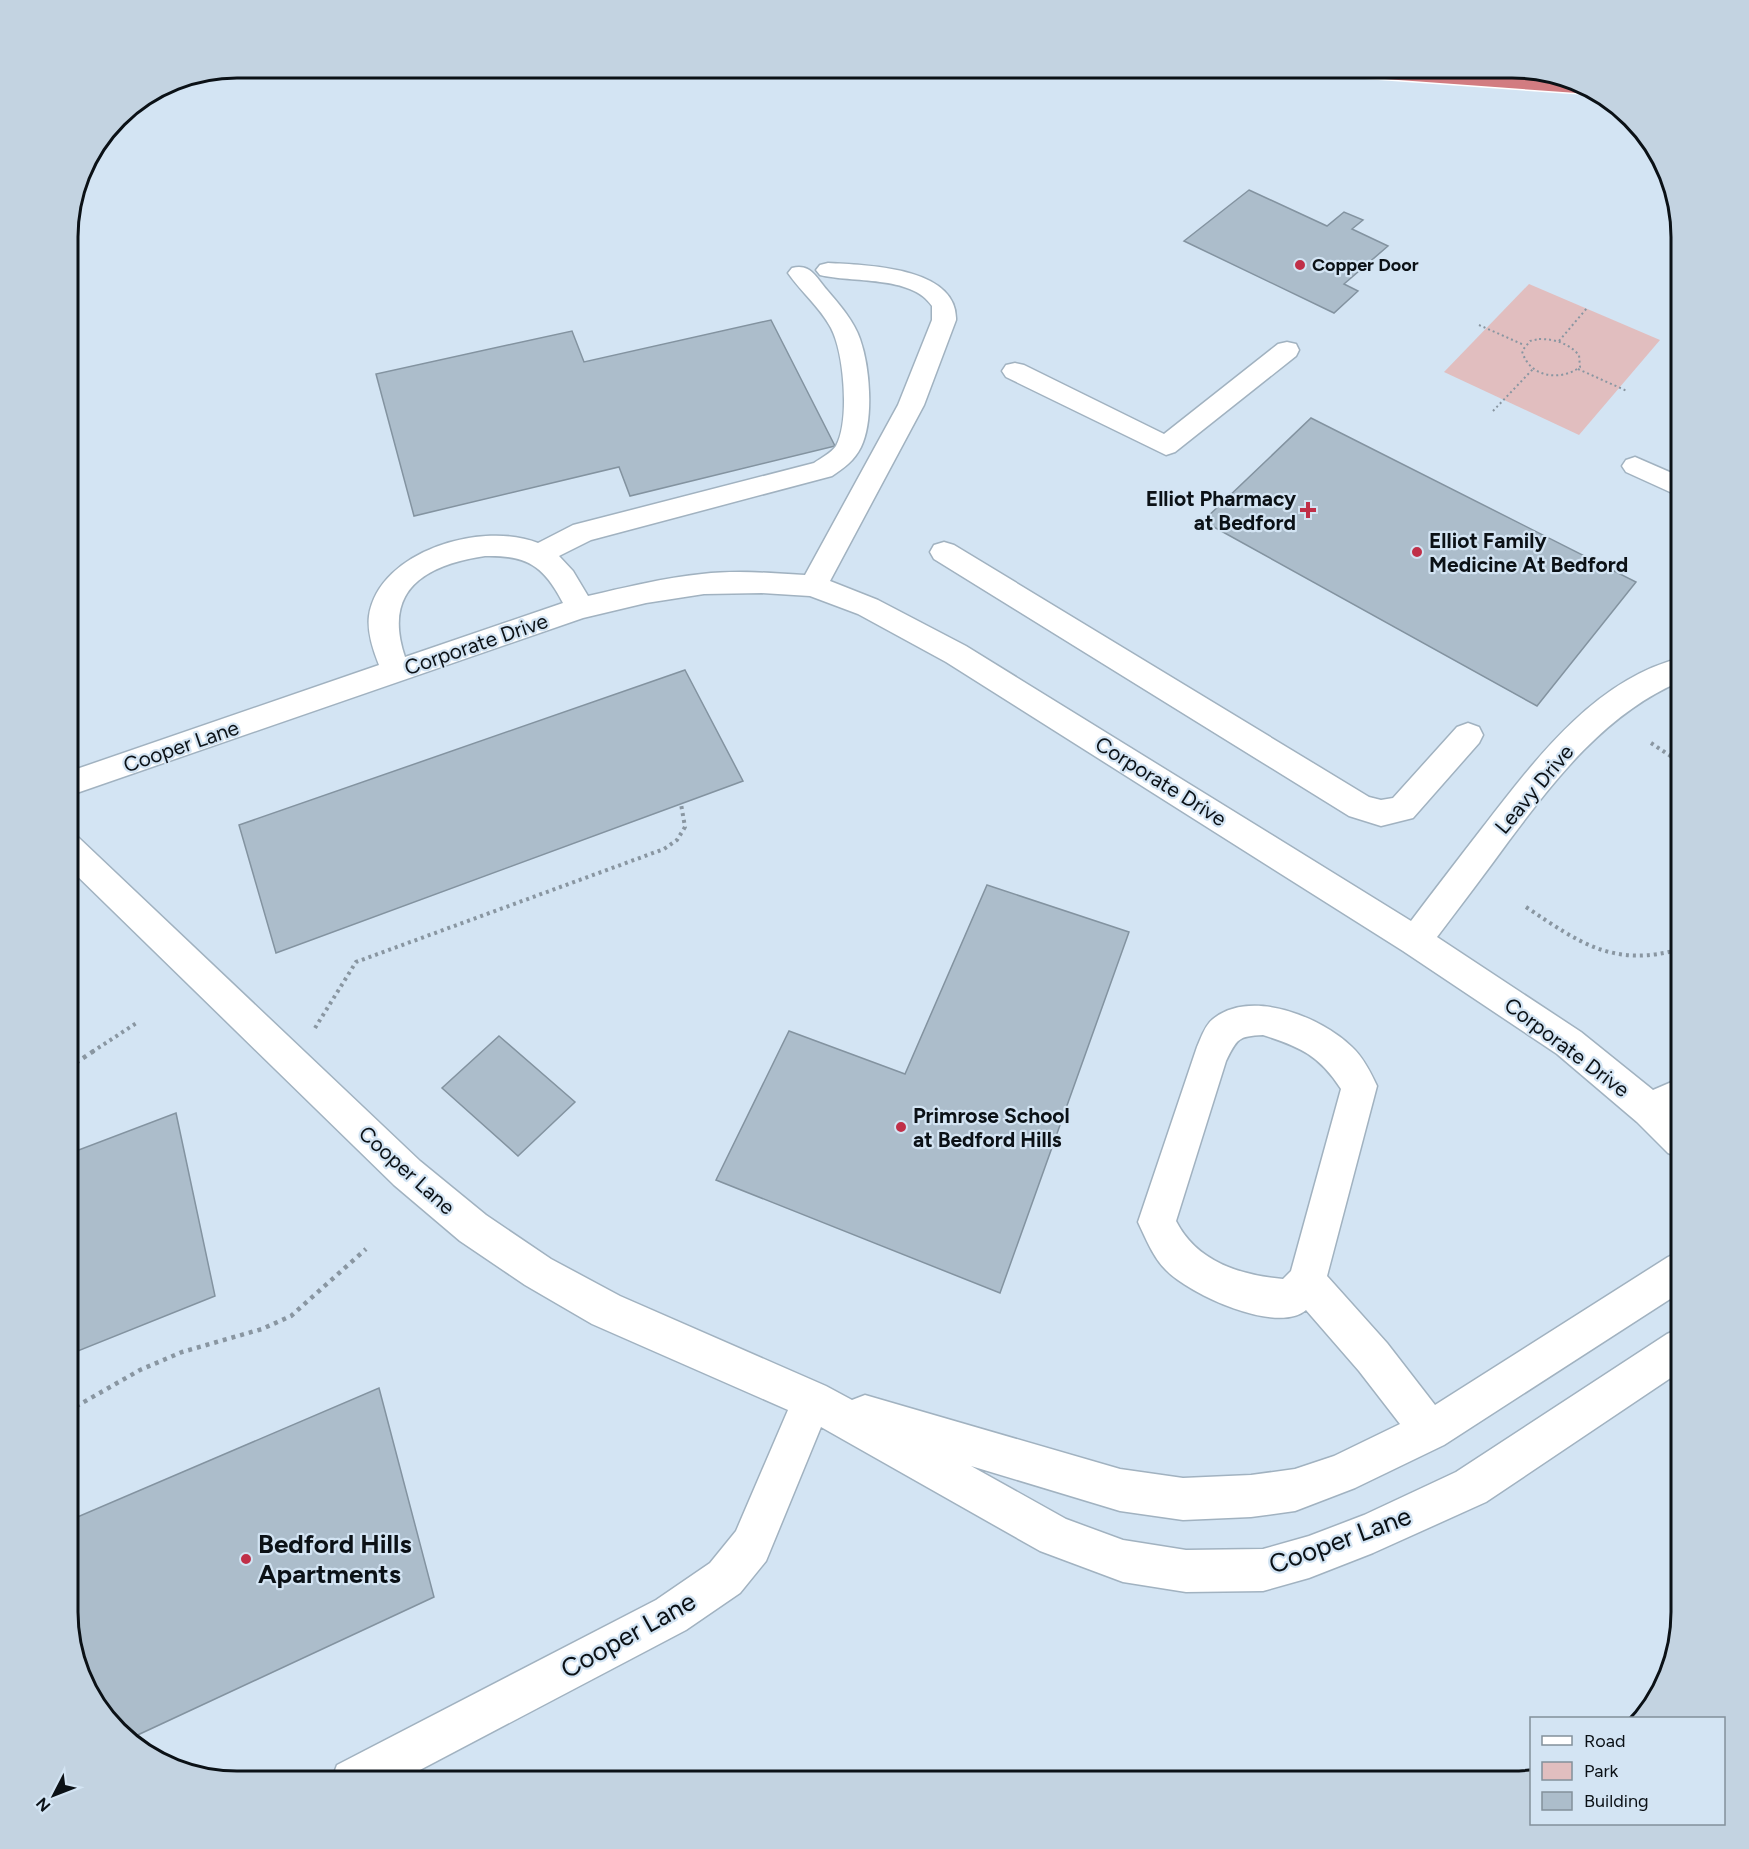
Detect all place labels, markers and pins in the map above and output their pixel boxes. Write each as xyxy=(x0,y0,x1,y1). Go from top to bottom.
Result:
place label: Copper Door xyxy=(1312,254,1419,276)
marker: Copper Door xyxy=(1293,258,1307,272)
place label: Elliot Pharmacy at Bedford xyxy=(1146,486,1297,535)
marker: Elliot Pharmacy at Bedford xyxy=(1301,503,1315,517)
place label: Elliot Family Medicine At Bedford xyxy=(1429,528,1628,577)
marker: Elliot Family Medicine At Bedford xyxy=(1410,545,1424,559)
place label: Primrose School at Bedford Hills xyxy=(913,1103,1070,1152)
marker: Primrose School at Bedford Hills xyxy=(894,1120,908,1134)
place label: Bedford Hills Apartments xyxy=(258,1528,412,1590)
marker: Bedford Hills Apartments xyxy=(239,1552,253,1566)

